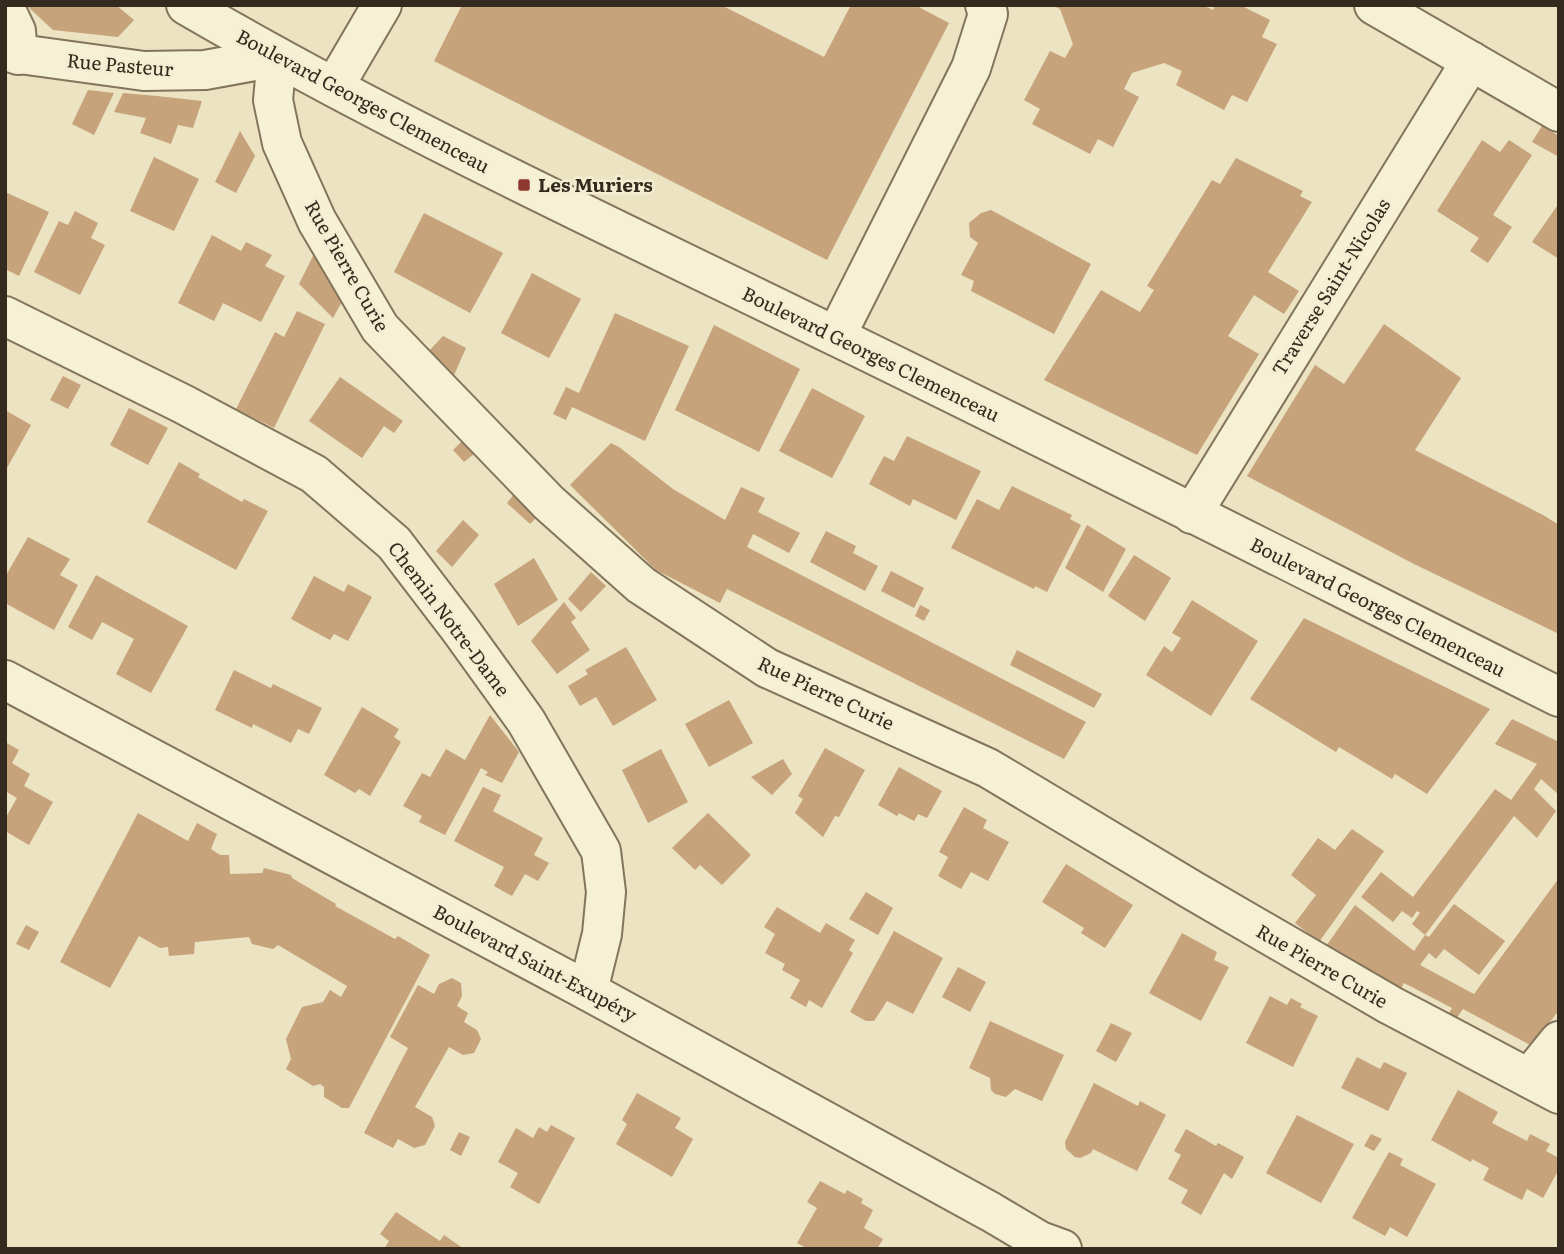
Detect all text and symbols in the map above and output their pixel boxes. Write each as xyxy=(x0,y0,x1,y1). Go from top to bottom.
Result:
street label: Boulevard Georges Clemenceau xyxy=(232,21,495,179)
street label: Rue Pasteur xyxy=(66,45,175,83)
place label: Les Muriers xyxy=(538,170,653,198)
marker: Les Muriers xyxy=(516,177,532,193)
street label: Traverse Saint-Nicolas xyxy=(1264,192,1396,381)
street label: Rue Pierre Curie xyxy=(299,195,397,337)
street label: Boulevard Georges Clemenceau xyxy=(738,278,1005,428)
street label: Boulevard Georges Clemenceau xyxy=(1246,529,1511,683)
street label: Chemin Notre-Dame xyxy=(382,535,517,702)
street label: Rue Pierre Curie xyxy=(754,648,899,736)
street label: Boulevard Saint-Exupéry xyxy=(429,896,642,1028)
street label: Rue Pierre Curie xyxy=(1252,916,1394,1014)

